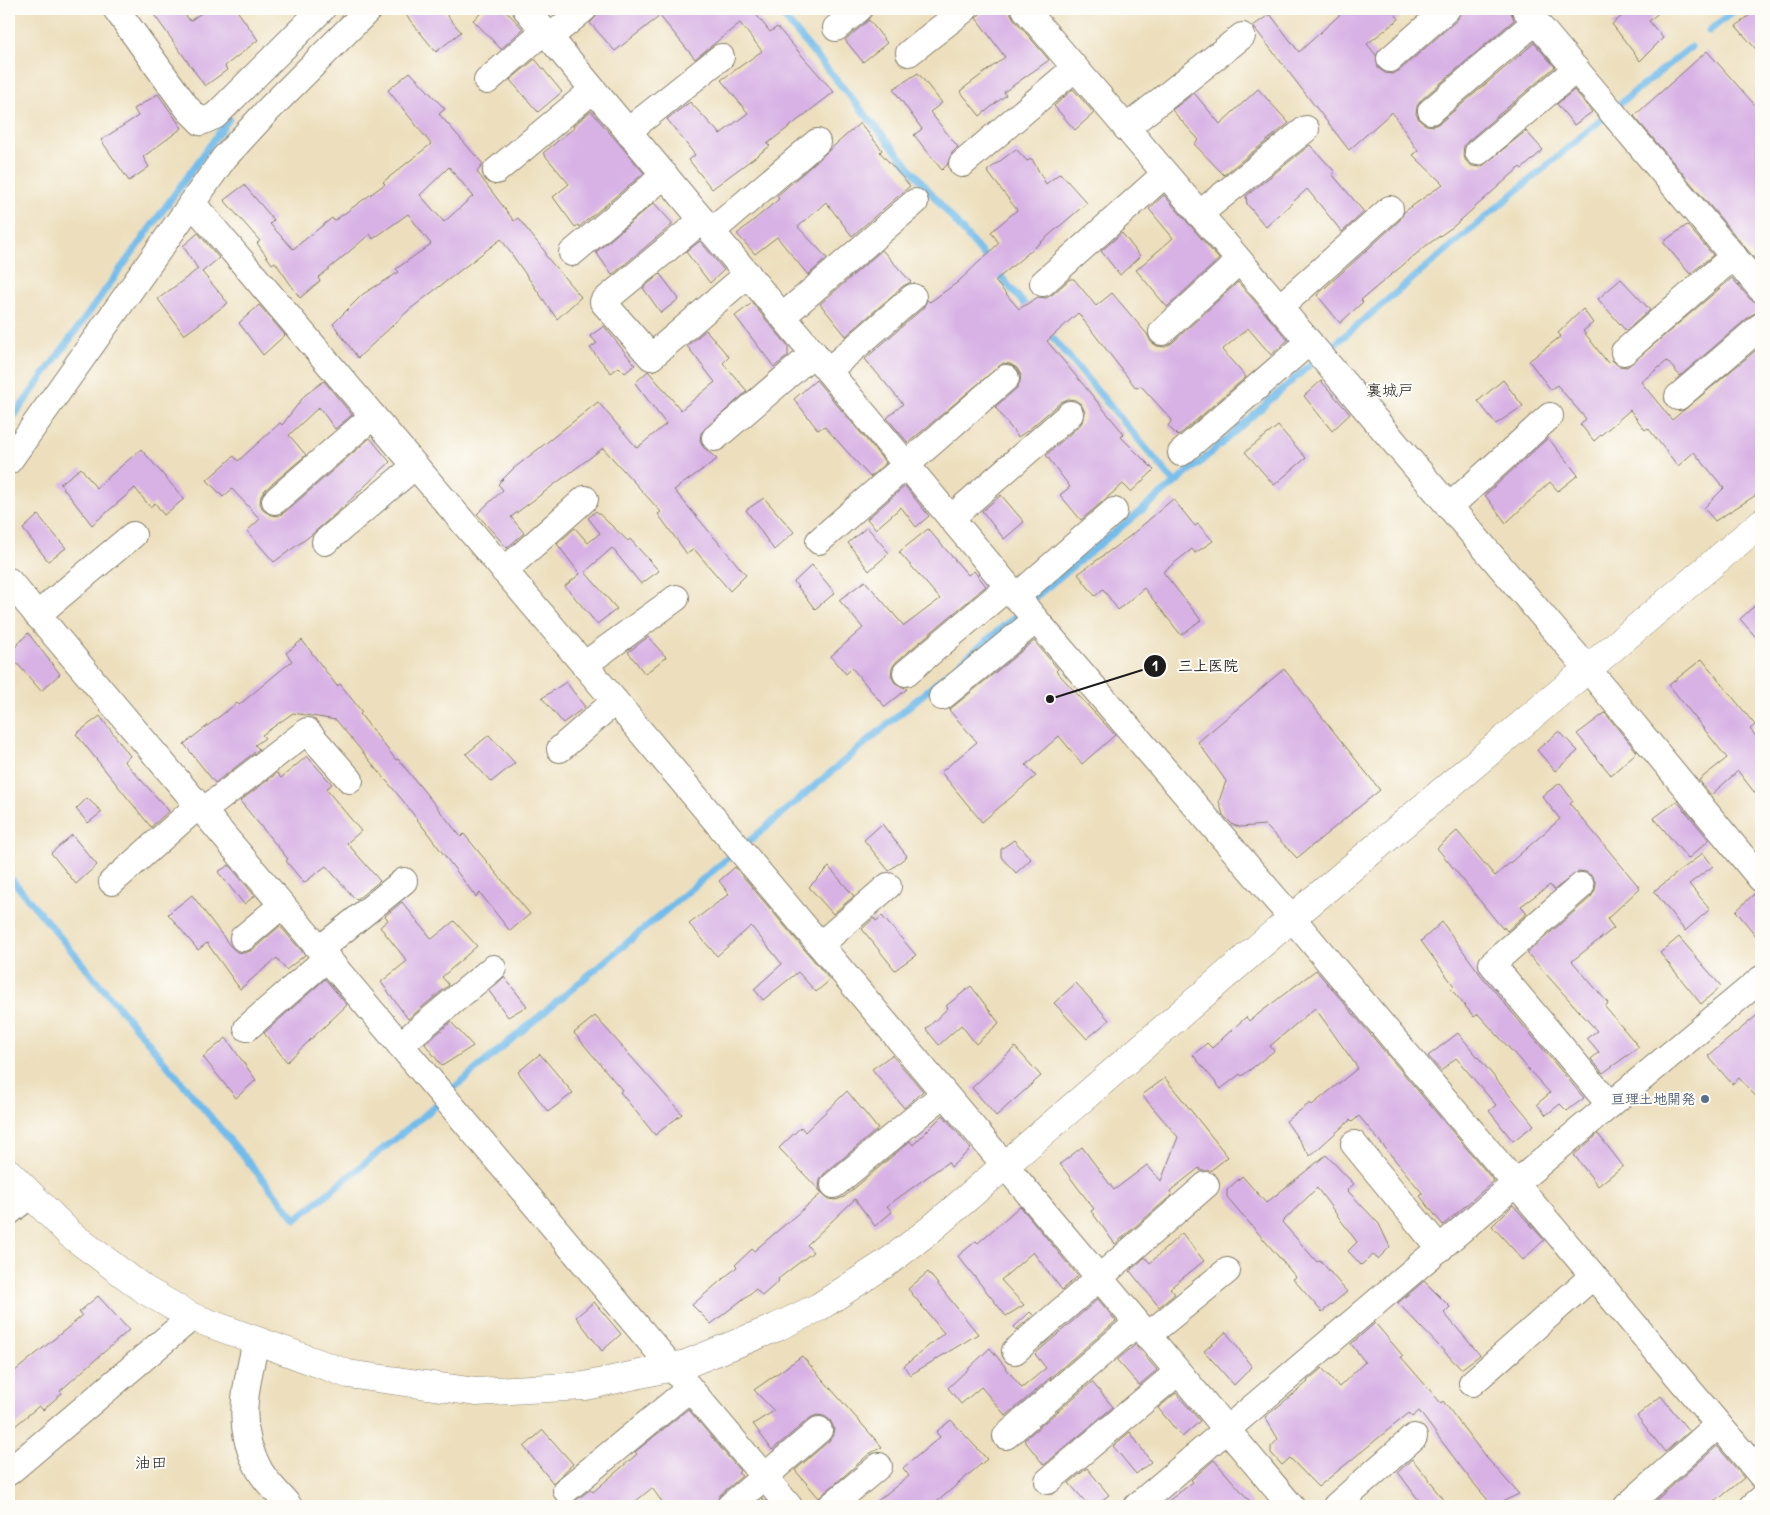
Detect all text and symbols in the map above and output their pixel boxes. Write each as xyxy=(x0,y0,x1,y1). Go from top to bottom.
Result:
district label: 裏城戸 xyxy=(1366,379,1414,401)
callout: 三上医院 xyxy=(1143,651,1248,681)
text: 1 xyxy=(1152,655,1158,676)
text: 三上医院 xyxy=(1178,655,1238,676)
place label: 亘理土地開発 xyxy=(1611,1089,1695,1108)
marker: 亘理土地開発 xyxy=(1699,1093,1711,1105)
district label: 油田 xyxy=(135,1451,167,1473)

